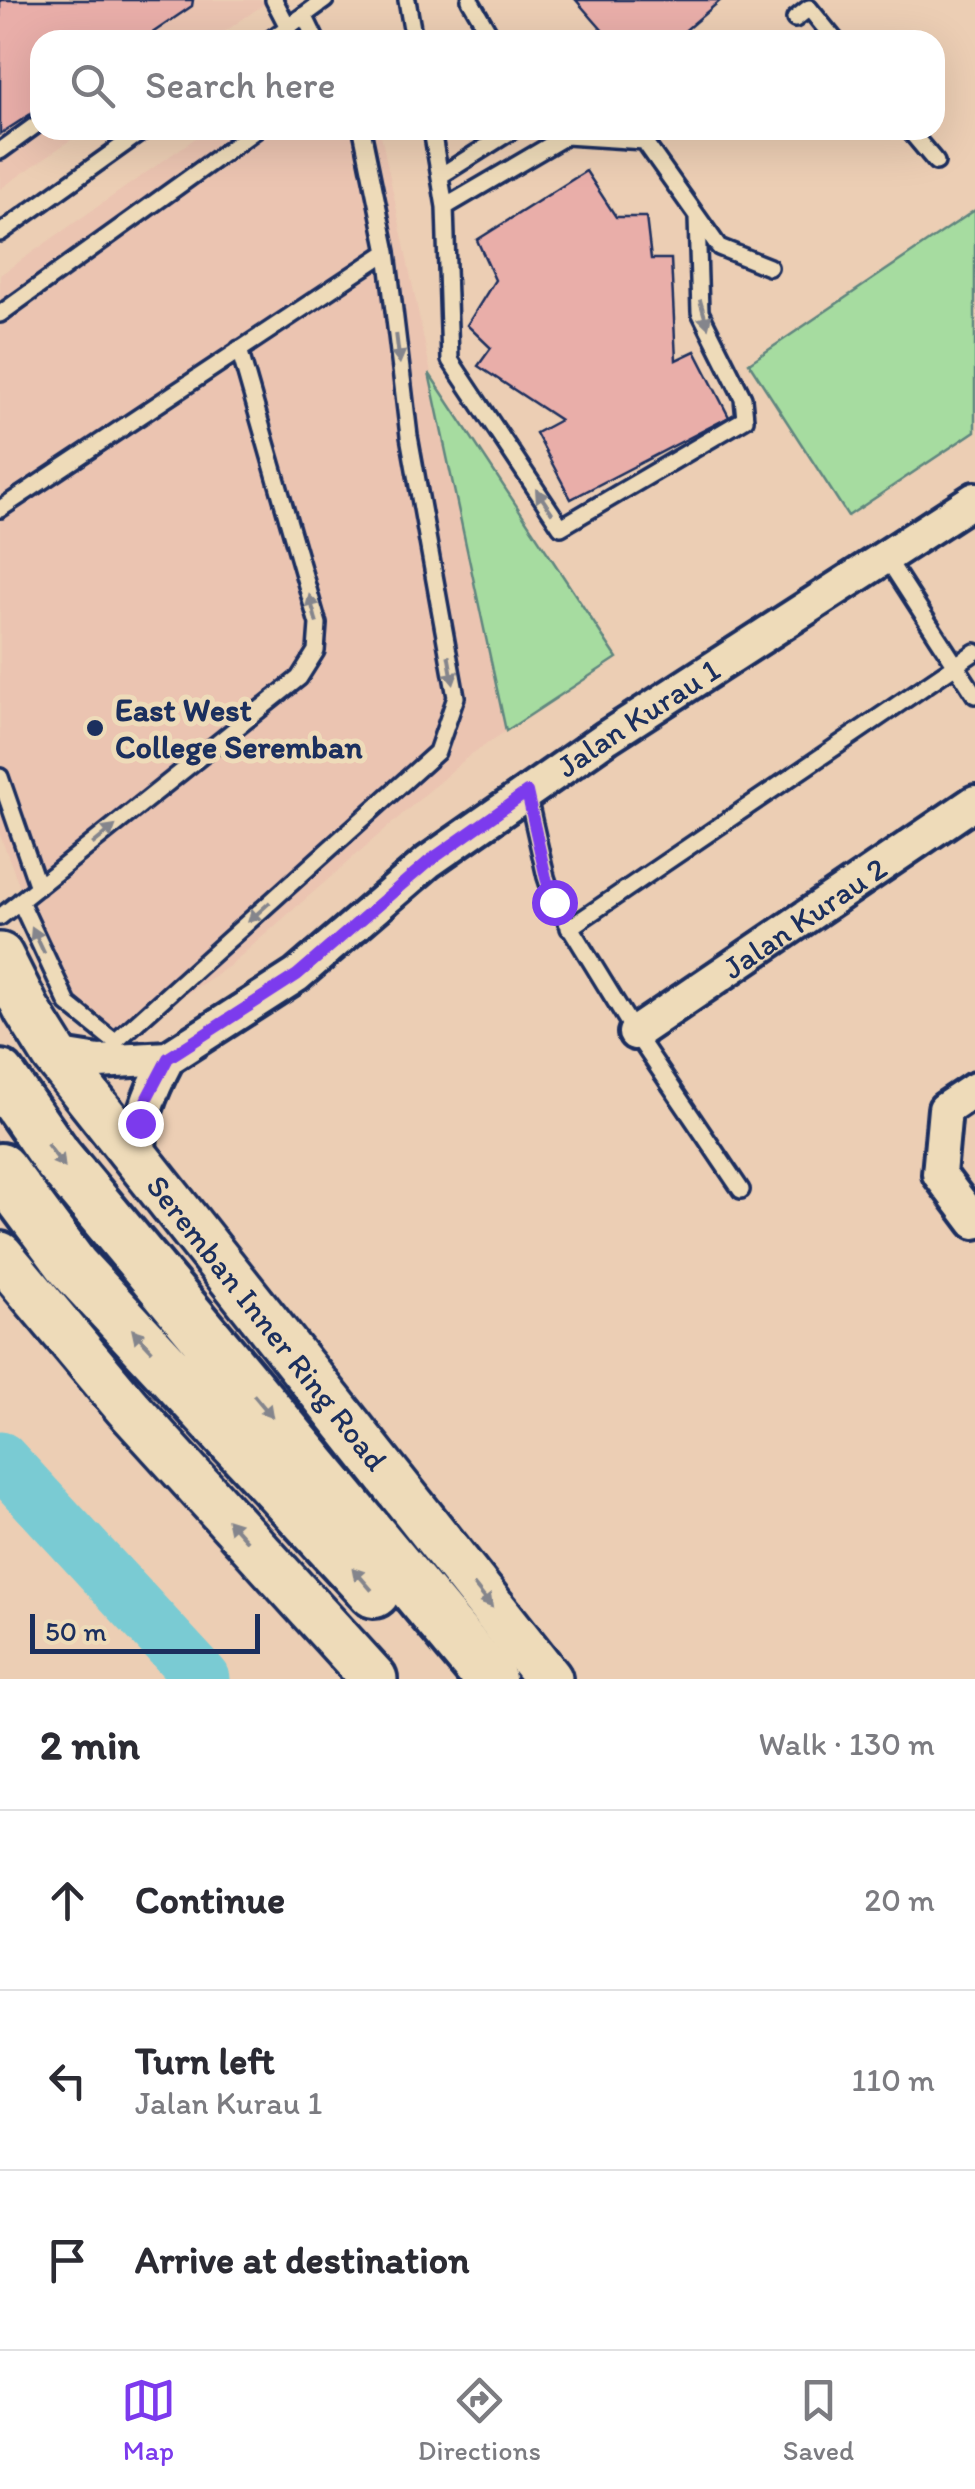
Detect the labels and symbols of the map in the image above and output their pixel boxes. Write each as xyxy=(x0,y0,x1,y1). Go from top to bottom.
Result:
one-way arrow xyxy=(697,299,712,329)
one-way arrow xyxy=(390,334,406,366)
one-way arrow xyxy=(535,487,553,515)
one-way arrow xyxy=(305,593,321,624)
street label: Jalan Kurau 1 xyxy=(549,650,727,785)
one-way arrow xyxy=(444,654,459,686)
place label: East West College Seremban xyxy=(115,691,364,766)
marker: East West College Seremban xyxy=(84,717,106,739)
one-way arrow xyxy=(90,824,116,845)
street label: Jalan Kurau 2 xyxy=(716,849,894,987)
route start xyxy=(532,880,578,926)
one-way arrow xyxy=(247,900,271,923)
one-way arrow xyxy=(30,925,47,954)
route end xyxy=(118,1101,164,1147)
one-way arrow xyxy=(46,1143,66,1169)
street label: Seremban Inner Ring Road xyxy=(138,1167,396,1479)
one-way arrow xyxy=(131,1328,153,1353)
one-way arrow xyxy=(252,1394,273,1419)
one-way arrow xyxy=(226,1518,248,1543)
one-way arrow xyxy=(352,1566,374,1591)
one-way arrow xyxy=(472,1584,493,1609)
scale bar xyxy=(30,1609,260,1654)

